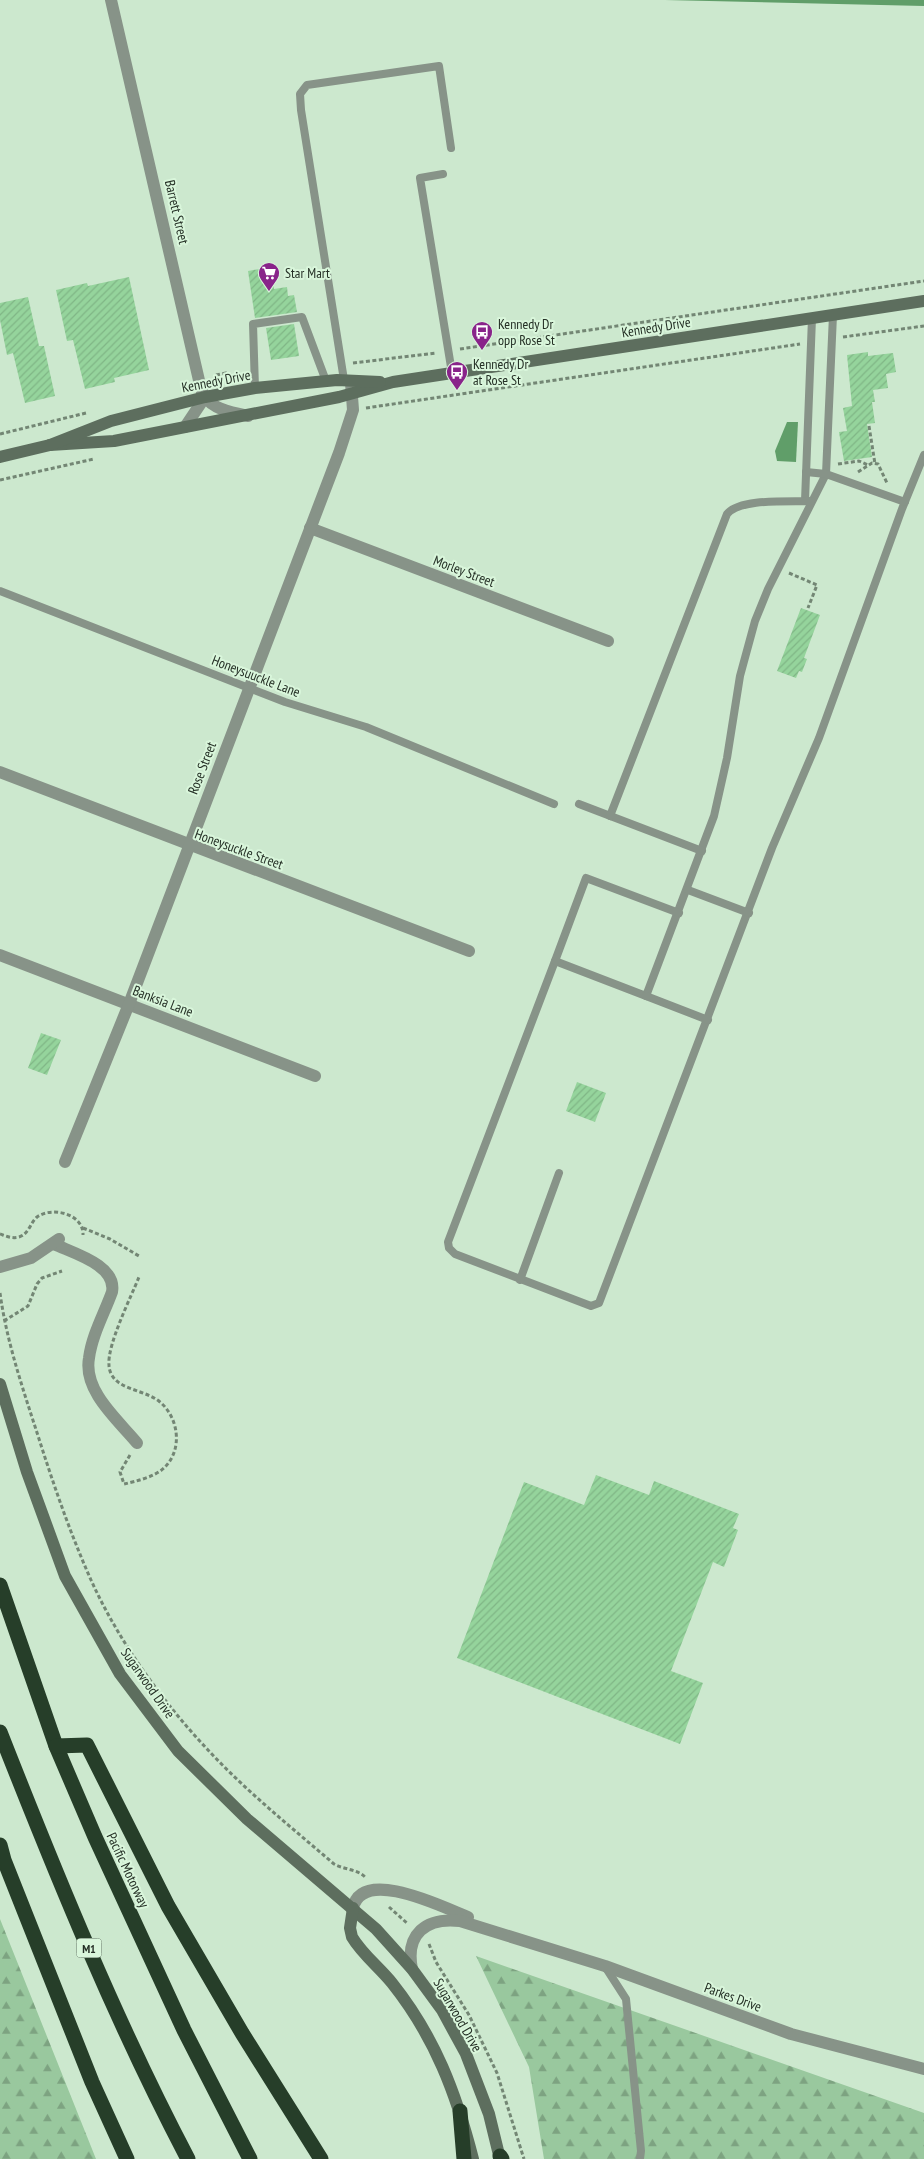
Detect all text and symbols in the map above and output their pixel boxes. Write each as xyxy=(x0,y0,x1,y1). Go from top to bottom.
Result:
street label: Barrett Street xyxy=(161,178,193,246)
supermarket icon: Star Mart xyxy=(257,261,281,292)
place label: Star Mart xyxy=(285,264,330,282)
street label: Kennedy Drive xyxy=(620,313,692,341)
place label: Kennedy Dr opp Rose St xyxy=(498,315,555,349)
bus stop icon: Kennedy Dr opp Rose St xyxy=(470,320,494,351)
place label: Kennedy Dr at Rose St xyxy=(473,355,528,389)
bus stop icon: Kennedy Dr at Rose St xyxy=(445,360,469,391)
street label: Kennedy Drive xyxy=(180,365,252,396)
street label: Morley Street xyxy=(431,551,497,591)
street label: Honeysuuckle Lane xyxy=(209,651,303,701)
street label: Rose Street xyxy=(184,739,220,797)
street label: Honeysuckle Street xyxy=(192,825,286,873)
street label: Banksia Lane xyxy=(130,981,196,1021)
street label: Sugarwood Drive xyxy=(117,1644,179,1722)
street label: Pacific Motorway xyxy=(103,1829,154,1911)
road number: M1 xyxy=(76,1939,102,1958)
street label: Sugarwood Drive xyxy=(430,1975,486,2055)
street label: Parkes Drive xyxy=(702,1978,764,2016)

